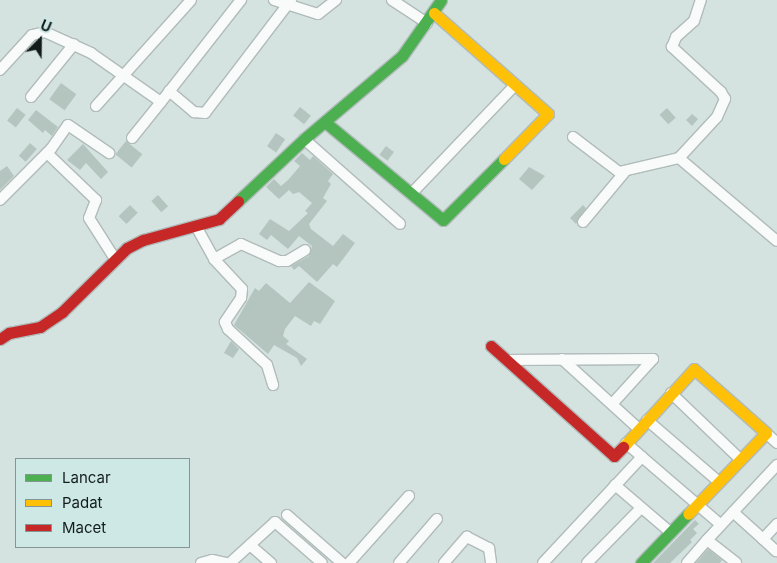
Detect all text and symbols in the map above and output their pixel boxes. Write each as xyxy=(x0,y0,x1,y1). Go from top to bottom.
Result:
north arrow xyxy=(15,15,65,65)
text: U xyxy=(38,16,54,36)
legend xyxy=(15,458,190,548)
text: Lancar xyxy=(62,468,111,487)
text: Padat xyxy=(62,493,103,512)
text: Macet xyxy=(62,518,106,537)

